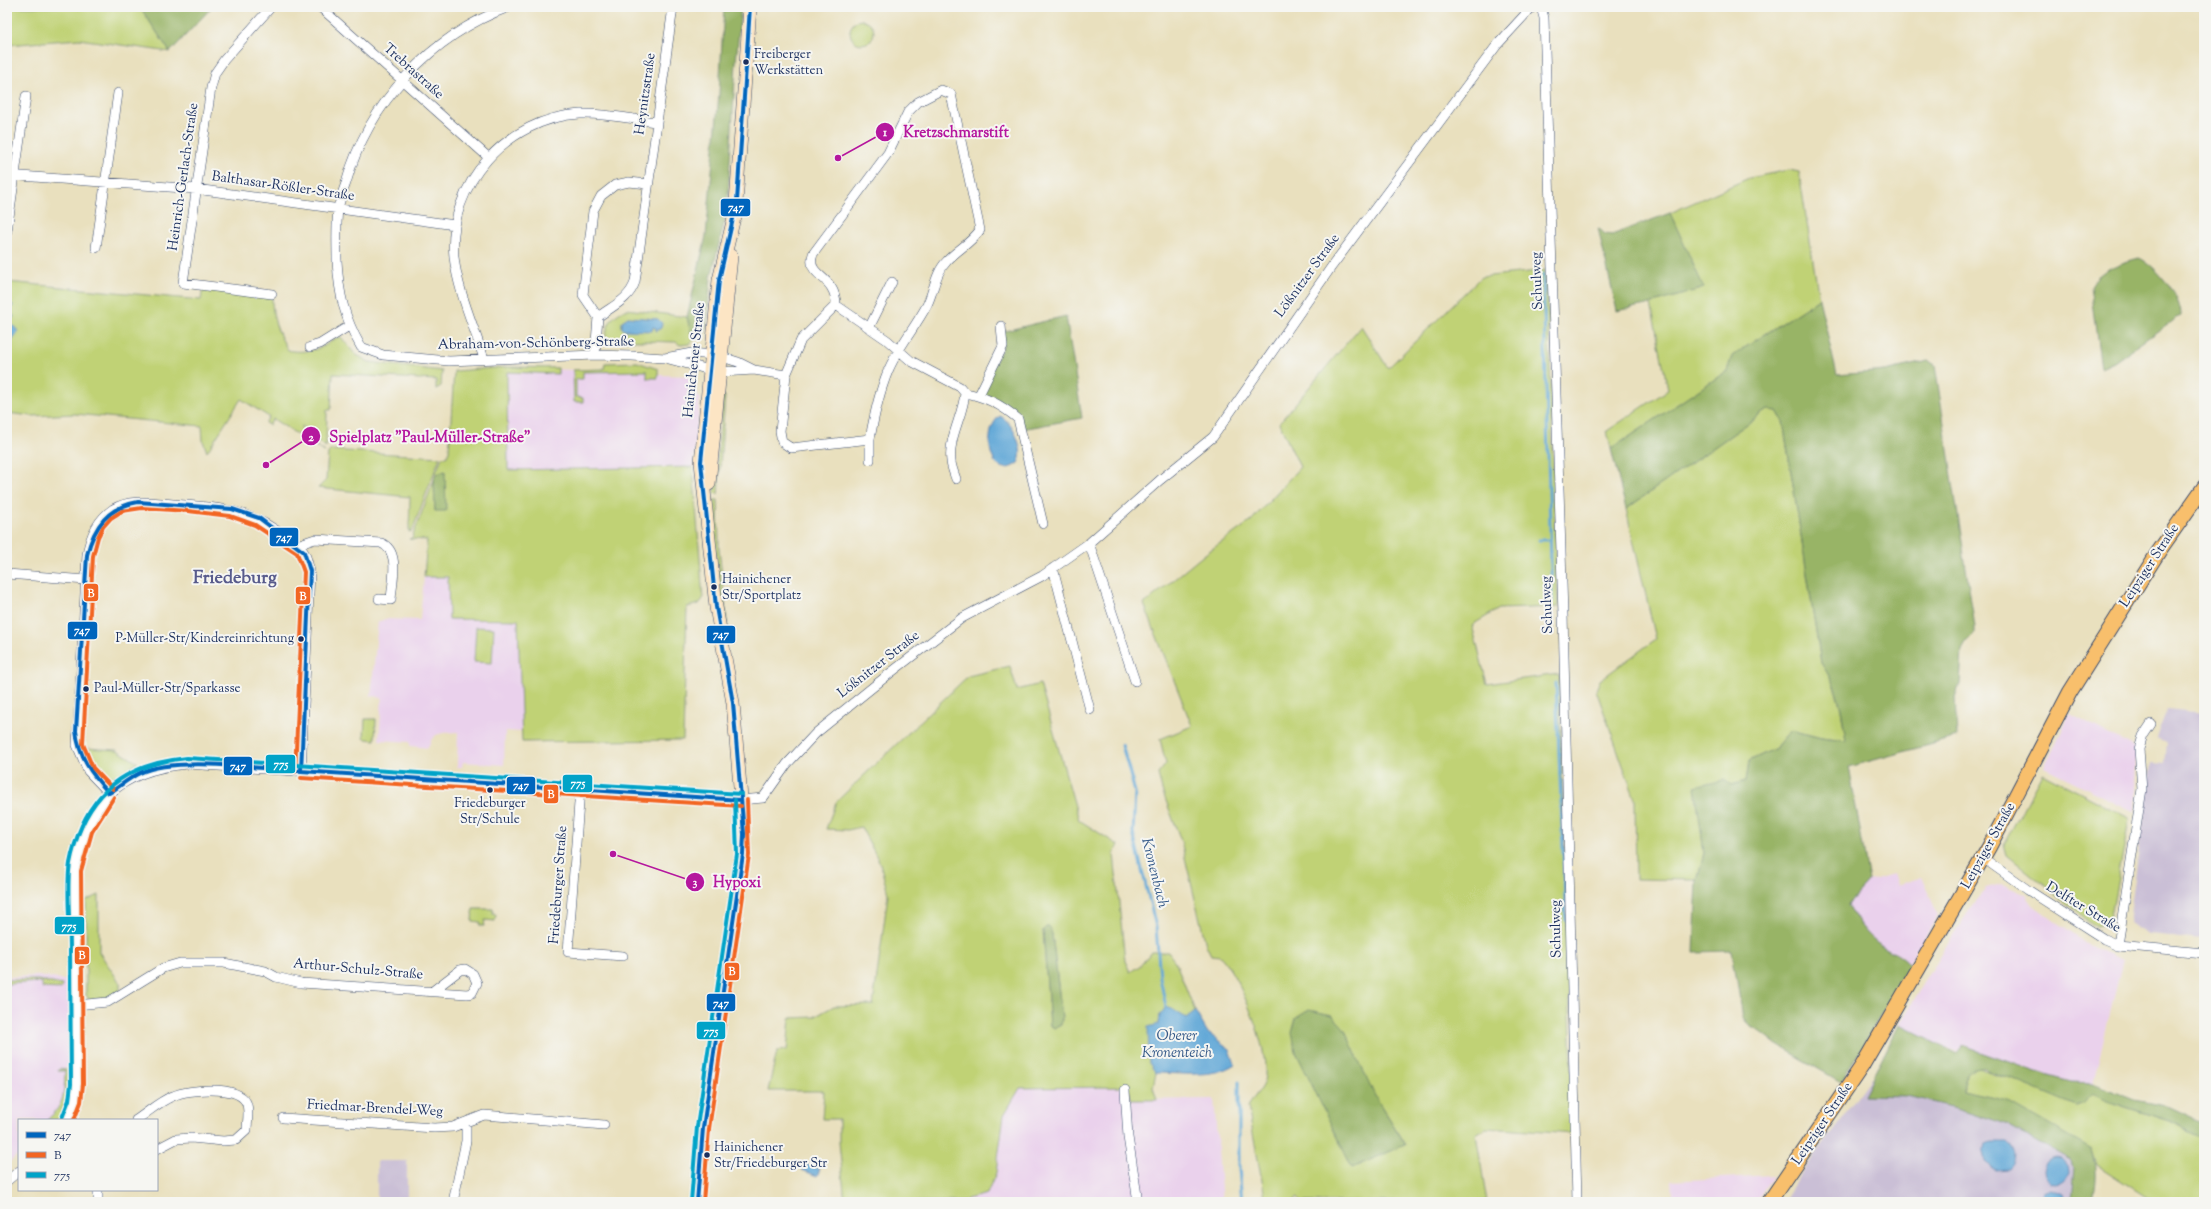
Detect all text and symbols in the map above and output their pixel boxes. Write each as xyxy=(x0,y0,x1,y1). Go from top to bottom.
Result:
street label: Trebrastraße xyxy=(378,39,448,105)
place label: Freiberger Werkstätten xyxy=(754,46,823,80)
street label: Heynitzstraße xyxy=(630,52,662,136)
marker: Freiberger Werkstätten xyxy=(741,57,751,67)
street label: Heinrich-Gerlach-Straße xyxy=(164,102,204,252)
callout: Kretzschmarstift xyxy=(875,118,1016,145)
text: Kretzschmarstift xyxy=(903,123,1010,144)
text: 1 xyxy=(882,124,888,142)
street label: Balthasar-Rößler-Straße xyxy=(210,167,356,207)
line badge: 747 xyxy=(720,198,751,217)
text: 747 xyxy=(728,200,744,216)
street label: Lößnitzer Straße xyxy=(1271,230,1345,322)
street label: Schulweg xyxy=(1527,252,1549,310)
street label: Hainichener Straße xyxy=(679,301,711,419)
street label: Abraham-von-Schönberg-Straße xyxy=(437,332,635,356)
callout: Spielplatz "Paul-Müller-Straße" xyxy=(301,423,539,450)
text: Spielplatz "Paul-Müller-Straße" xyxy=(329,428,531,449)
text: 2 xyxy=(308,429,314,447)
street label: Leipziger Straße xyxy=(2115,520,2185,612)
line badge: 747 xyxy=(269,527,299,547)
text: 747 xyxy=(276,530,292,546)
district label: Friedeburg xyxy=(193,566,277,592)
place label: Hainichener Str/Sportplatz xyxy=(722,571,801,605)
street label: Schulweg xyxy=(1537,576,1559,634)
marker: Hainichener Str/Sportplatz xyxy=(709,582,719,592)
line badge: B xyxy=(83,583,99,602)
text: B xyxy=(87,586,95,602)
line badge: B xyxy=(295,586,311,605)
text: B xyxy=(299,589,307,605)
line badge: 747 xyxy=(67,621,98,640)
text: 747 xyxy=(74,623,90,639)
line badge: 747 xyxy=(706,625,736,644)
text: 747 xyxy=(713,627,729,643)
street label: Lößnitzer Straße xyxy=(834,627,924,703)
place label: P-Müller-Str/Kindereinrichtung xyxy=(116,630,294,648)
marker: P-Müller-Str/Kindereinrichtung xyxy=(296,634,306,644)
place label: Paul-Müller-Str/Sparkasse xyxy=(94,680,241,698)
marker: Paul-Müller-Str/Sparkasse xyxy=(81,684,91,694)
line badge: 775 xyxy=(265,754,296,774)
line badge: 747 xyxy=(223,756,253,776)
text: 775 xyxy=(274,757,289,773)
text: 747 xyxy=(230,759,246,775)
line badge: 775 xyxy=(562,774,593,793)
line badge: 747 xyxy=(506,776,536,795)
text: 775 xyxy=(571,776,586,792)
text: 747 xyxy=(513,778,529,794)
line badge: B xyxy=(543,784,559,804)
marker: Friedeburger Str/Schule xyxy=(485,785,495,795)
text: B xyxy=(547,787,555,803)
place label: Friedeburger Str/Schule xyxy=(454,795,526,829)
street label: Leipziger Straße xyxy=(1957,799,2021,893)
street label: Friedeburger Straße xyxy=(545,825,573,945)
water label: Kronenbach xyxy=(1135,836,1173,911)
callout: Hypoxi xyxy=(685,868,769,895)
text: Hypoxi xyxy=(713,873,762,894)
text: 3 xyxy=(693,874,698,892)
street label: Delfter Straße xyxy=(2042,878,2124,938)
street label: Schulweg xyxy=(1546,900,1568,958)
line badge: 775 xyxy=(54,916,85,935)
text: 775 xyxy=(62,919,77,935)
line badge: B xyxy=(74,946,90,965)
text: B xyxy=(78,948,86,964)
street label: Arthur-Schulz-Straße xyxy=(292,954,424,986)
line badge: B xyxy=(724,962,740,981)
text: B xyxy=(728,964,736,980)
line badge: 747 xyxy=(706,993,736,1012)
text: 747 xyxy=(713,996,729,1012)
line badge: 775 xyxy=(696,1021,726,1040)
text: 775 xyxy=(704,1024,719,1040)
water label: Oberer Kronenteich xyxy=(1142,1026,1213,1064)
street label: Leipziger Straße xyxy=(1788,1079,1858,1169)
street label: Friedmar-Brendel-Weg xyxy=(306,1095,444,1123)
legend xyxy=(18,1119,158,1191)
text: 747 xyxy=(54,1127,71,1145)
place label: Hainichener Str/Friedeburger Str xyxy=(714,1139,827,1173)
text: B xyxy=(54,1147,62,1165)
marker: Hainichener Str/Friedeburger Str xyxy=(702,1150,712,1160)
text: 775 xyxy=(54,1167,70,1185)

